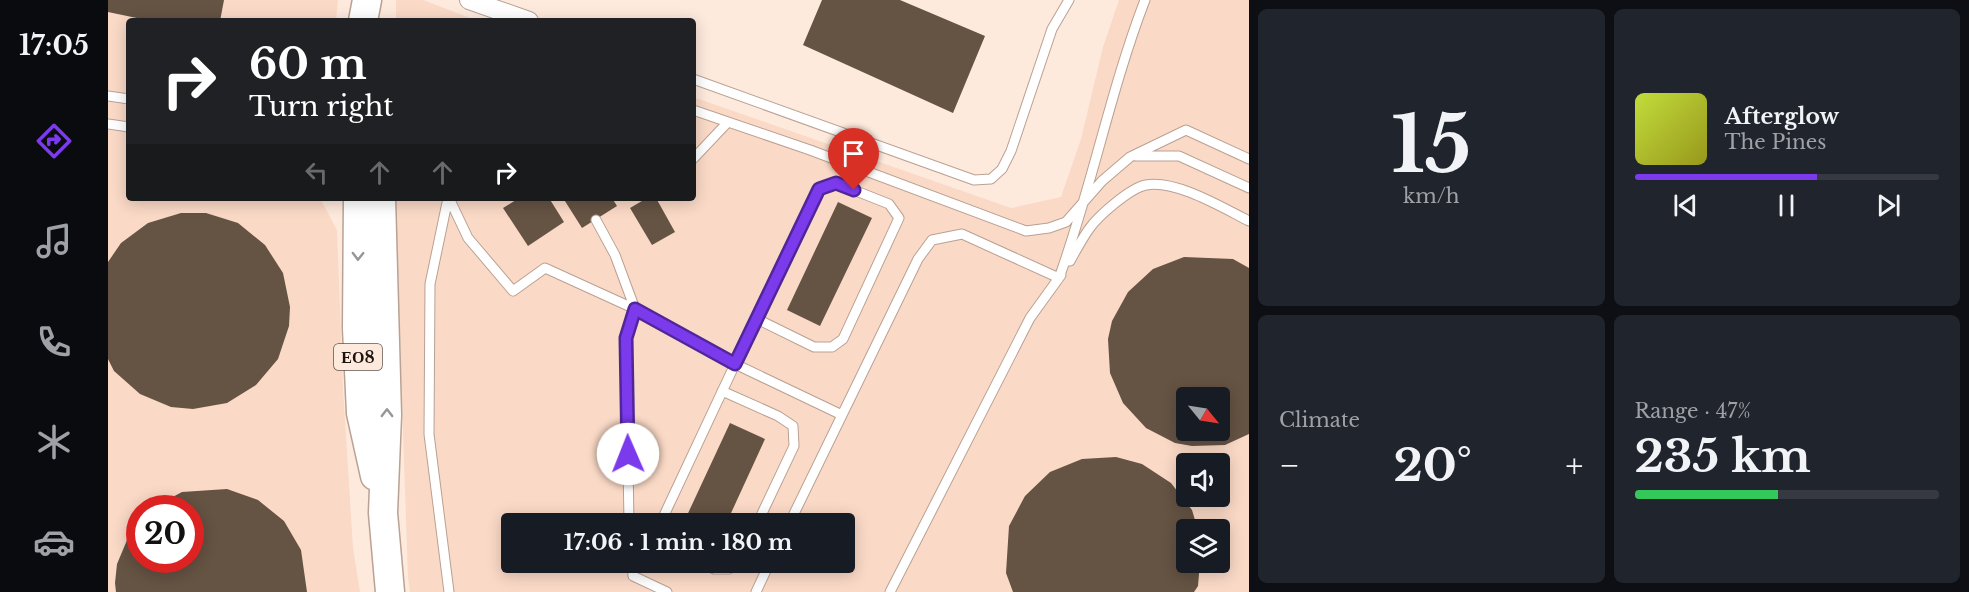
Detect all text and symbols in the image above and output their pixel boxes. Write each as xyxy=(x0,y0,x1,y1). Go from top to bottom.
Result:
text: 17:05 xyxy=(19,29,89,62)
text: 60 m xyxy=(249,38,367,90)
icon: right xyxy=(150,42,228,120)
text: Turn right xyxy=(249,90,393,123)
text: 15 xyxy=(1391,96,1471,193)
text: Afterglow xyxy=(1725,103,1839,130)
icon: directions xyxy=(33,120,75,162)
pin xyxy=(828,128,879,190)
text: The Pines xyxy=(1725,130,1826,154)
icon: arrive xyxy=(837,137,870,170)
icon: left xyxy=(300,156,333,189)
icon: ahead xyxy=(363,156,396,189)
icon: ahead xyxy=(426,156,459,189)
icon: right xyxy=(489,156,522,189)
text: km/h xyxy=(1403,184,1460,208)
icon: previous xyxy=(1669,189,1702,222)
icon: pause xyxy=(1770,189,1803,222)
icon: next xyxy=(1872,189,1905,222)
icon: music xyxy=(33,220,75,262)
one-way arrow xyxy=(352,252,364,261)
icon: phone xyxy=(33,321,75,363)
road number: ΕΟ8 xyxy=(334,344,382,370)
north arrow xyxy=(1176,387,1230,441)
map controls xyxy=(1176,387,1230,573)
text: Range · 47% xyxy=(1635,399,1751,423)
one-way arrow xyxy=(381,408,393,417)
text: Climate xyxy=(1279,408,1360,432)
icon: climate xyxy=(33,421,75,463)
position arrow xyxy=(596,422,660,486)
text: 235 km xyxy=(1635,428,1811,484)
text: 20° xyxy=(1393,437,1472,493)
text: − xyxy=(1279,445,1300,486)
text: + xyxy=(1565,445,1584,486)
button: sound xyxy=(1176,453,1230,507)
speed limit sign: 20 xyxy=(126,495,204,573)
button: layers xyxy=(1176,519,1230,573)
icon: car xyxy=(33,521,75,563)
text: 17:06 · 1 min · 180 m xyxy=(564,529,792,556)

